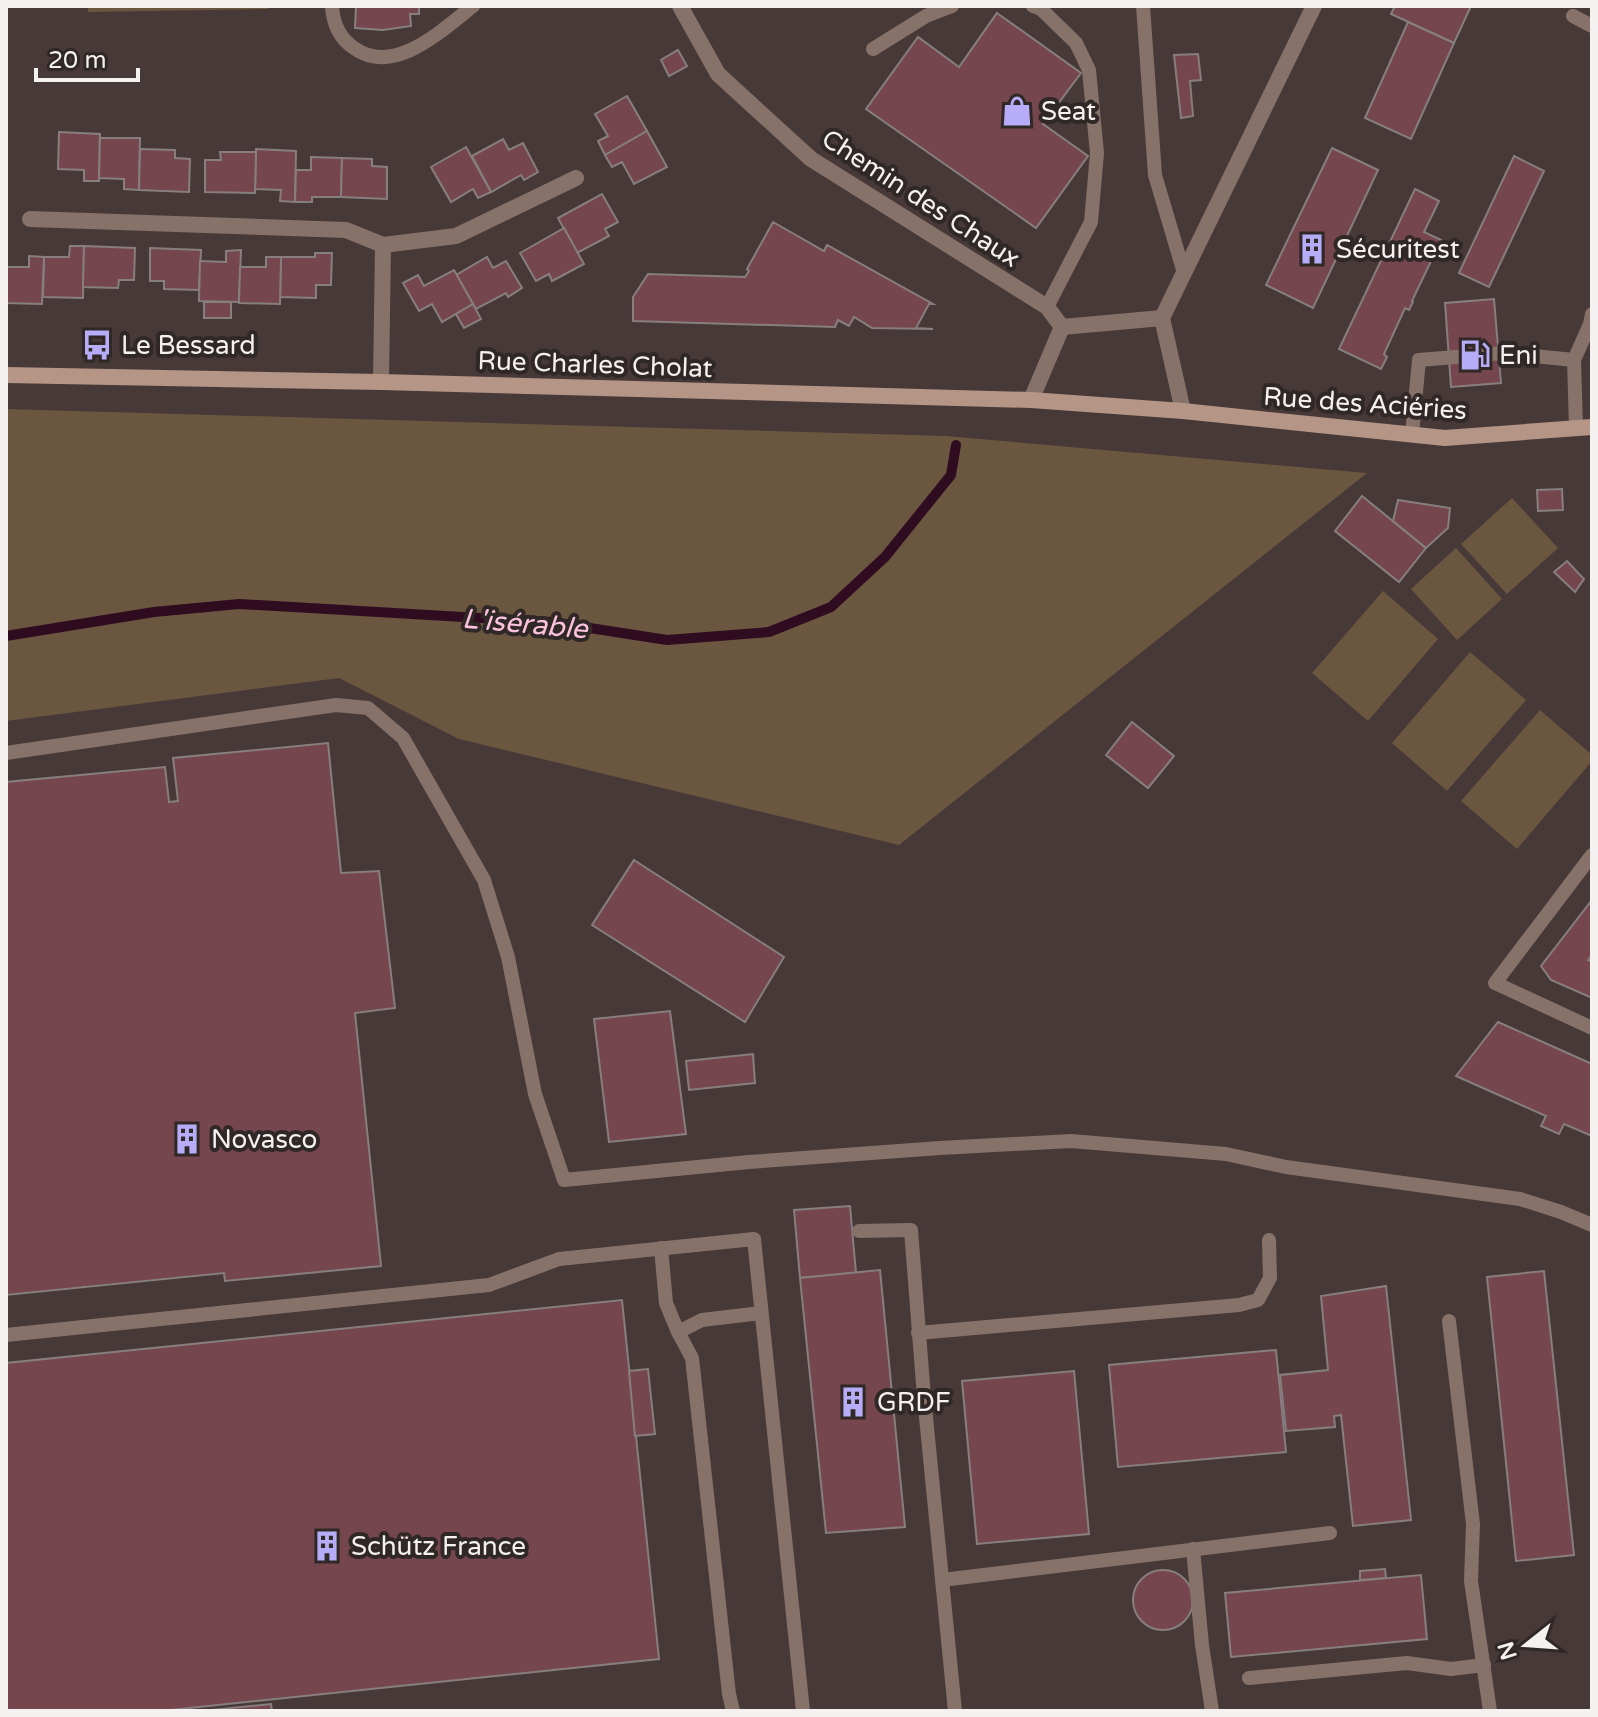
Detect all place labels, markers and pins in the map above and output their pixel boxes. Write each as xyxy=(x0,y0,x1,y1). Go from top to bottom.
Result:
shop icon: Seat xyxy=(1000,94,1034,128)
place label: Seat xyxy=(1041,96,1096,127)
building icon: Sécuritest xyxy=(1295,232,1329,266)
place label: Sécuritest xyxy=(1336,234,1460,265)
bus stop icon: Le Bessard xyxy=(80,328,114,362)
place label: Le Bessard xyxy=(121,330,256,361)
fuel station icon: Eni xyxy=(1458,338,1492,372)
place label: Eni xyxy=(1499,340,1538,371)
building icon: Novasco xyxy=(170,1122,204,1156)
place label: Novasco xyxy=(211,1124,317,1155)
building icon: GRDF xyxy=(836,1385,870,1419)
place label: GRDF xyxy=(877,1387,951,1418)
building icon: Schütz France xyxy=(310,1529,344,1563)
place label: Schütz France xyxy=(351,1531,526,1562)

